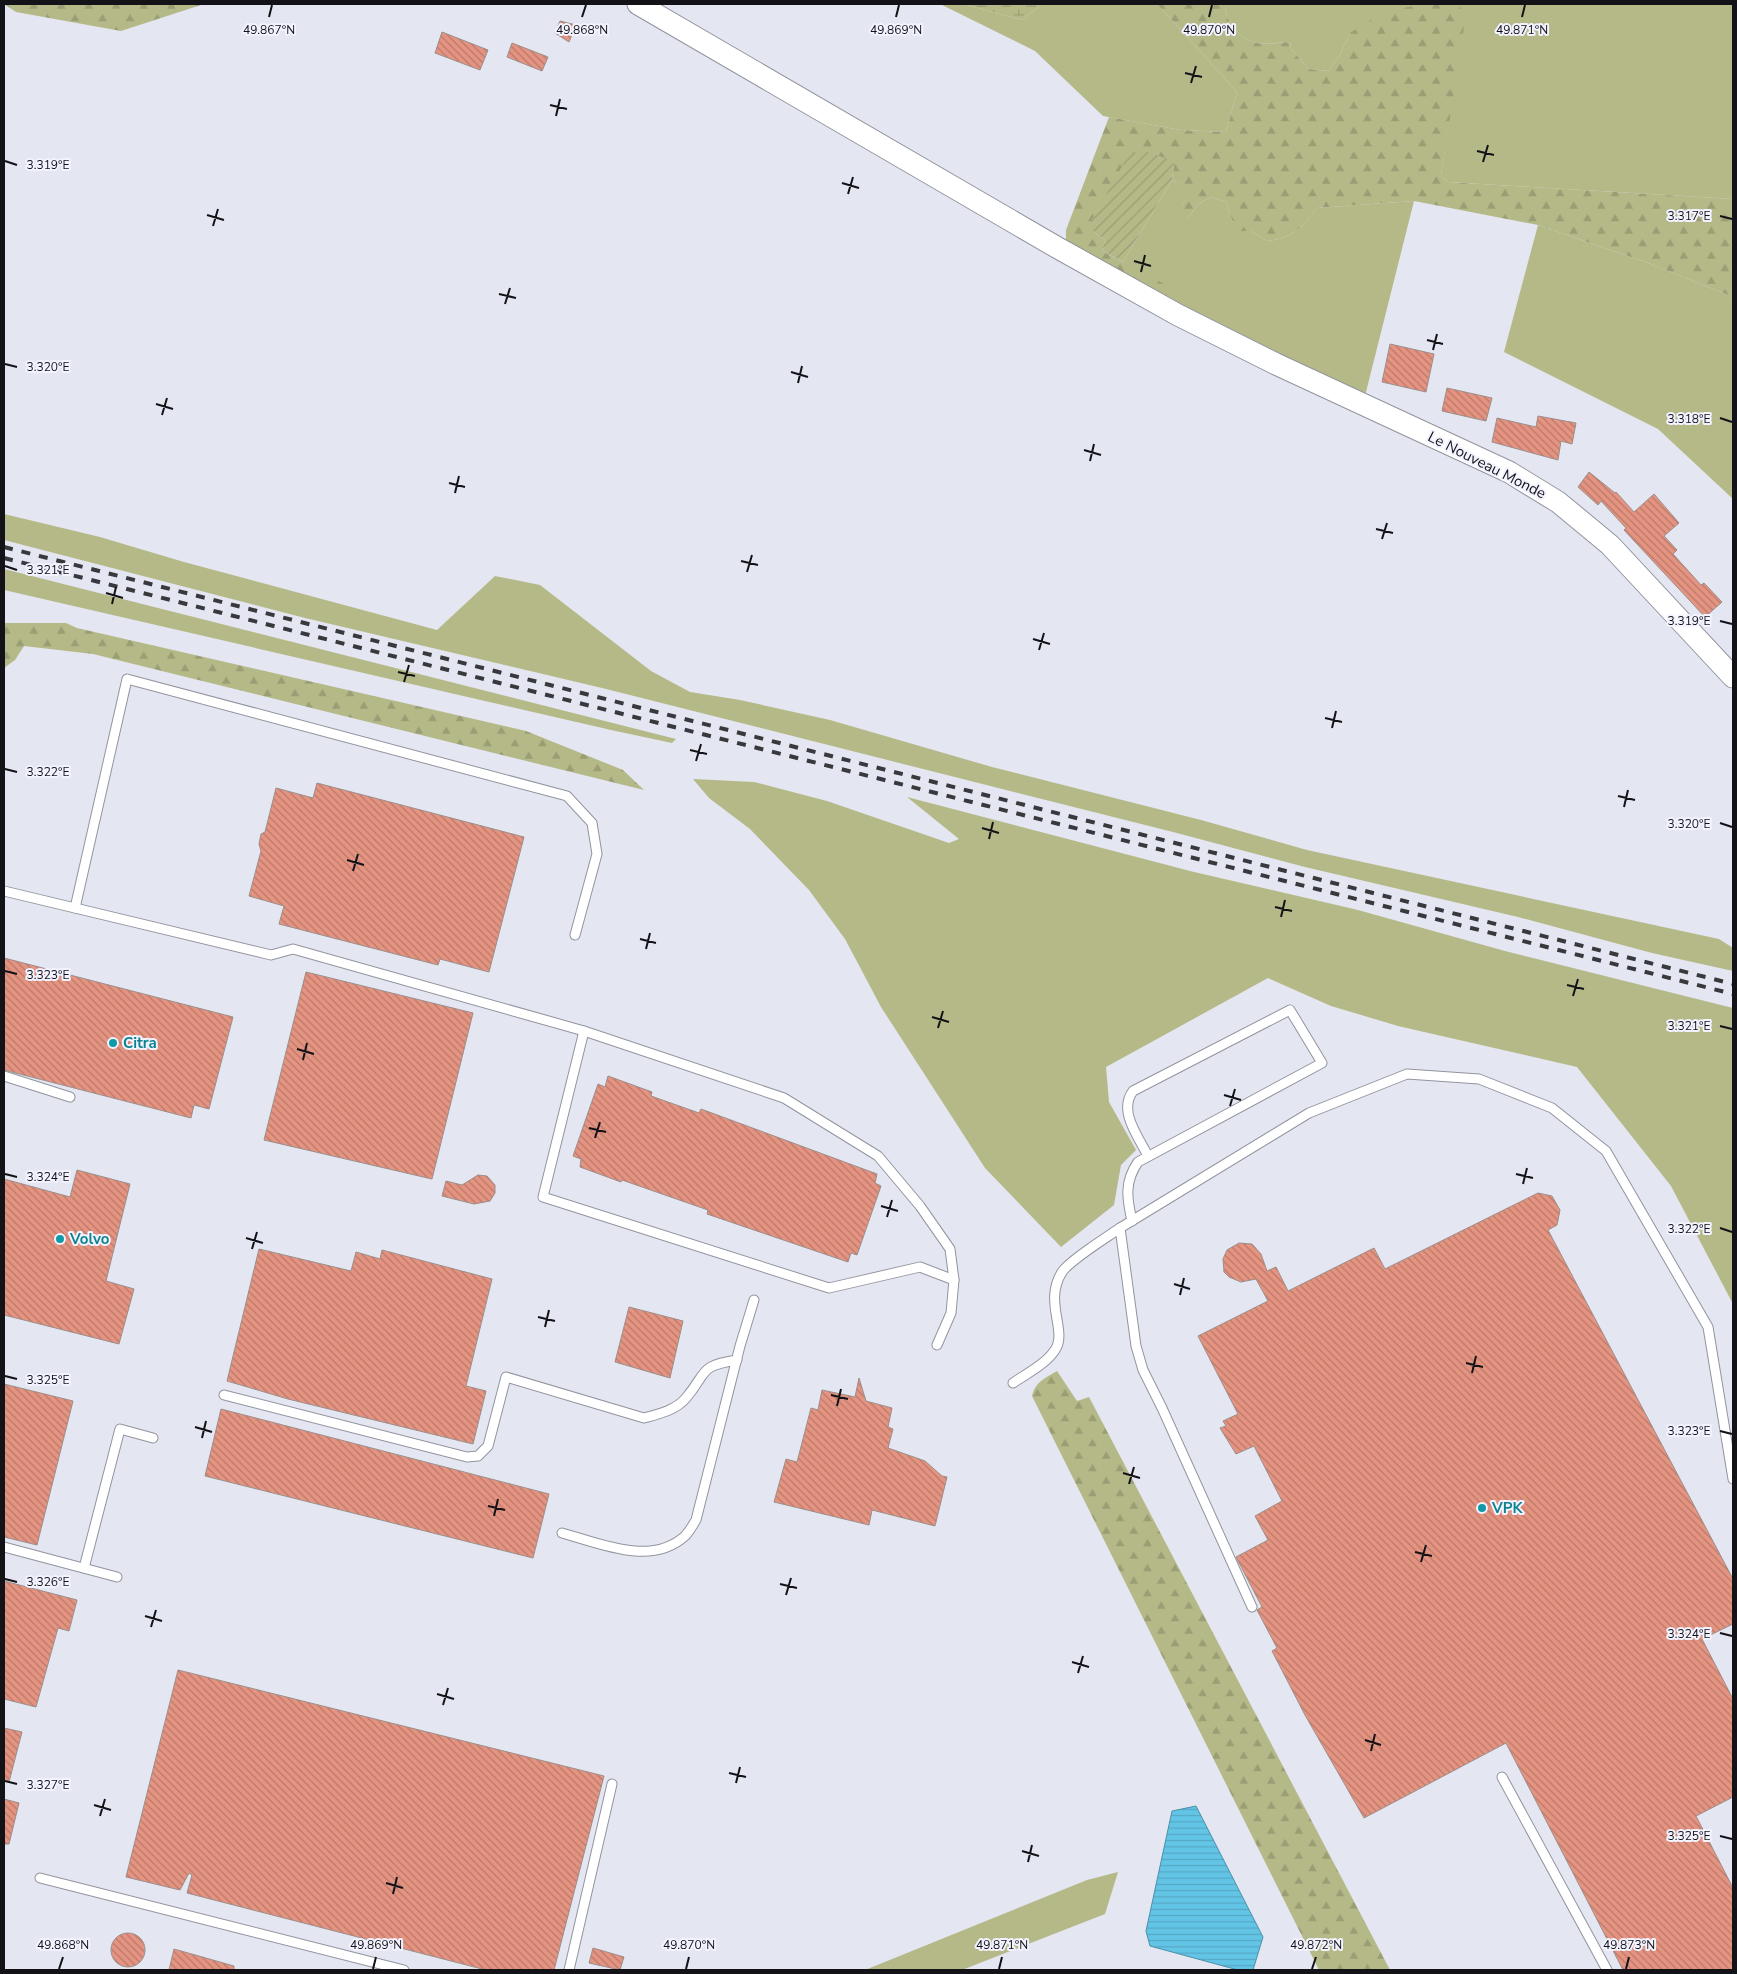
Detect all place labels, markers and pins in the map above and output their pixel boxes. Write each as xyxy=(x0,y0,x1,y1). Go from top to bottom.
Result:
place label: Citra xyxy=(123,1033,157,1053)
marker: Citra xyxy=(107,1037,119,1049)
place label: Volvo xyxy=(69,1229,110,1249)
marker: Volvo xyxy=(54,1233,66,1245)
place label: VPK xyxy=(1491,1498,1523,1518)
marker: VPK xyxy=(1476,1502,1488,1514)

